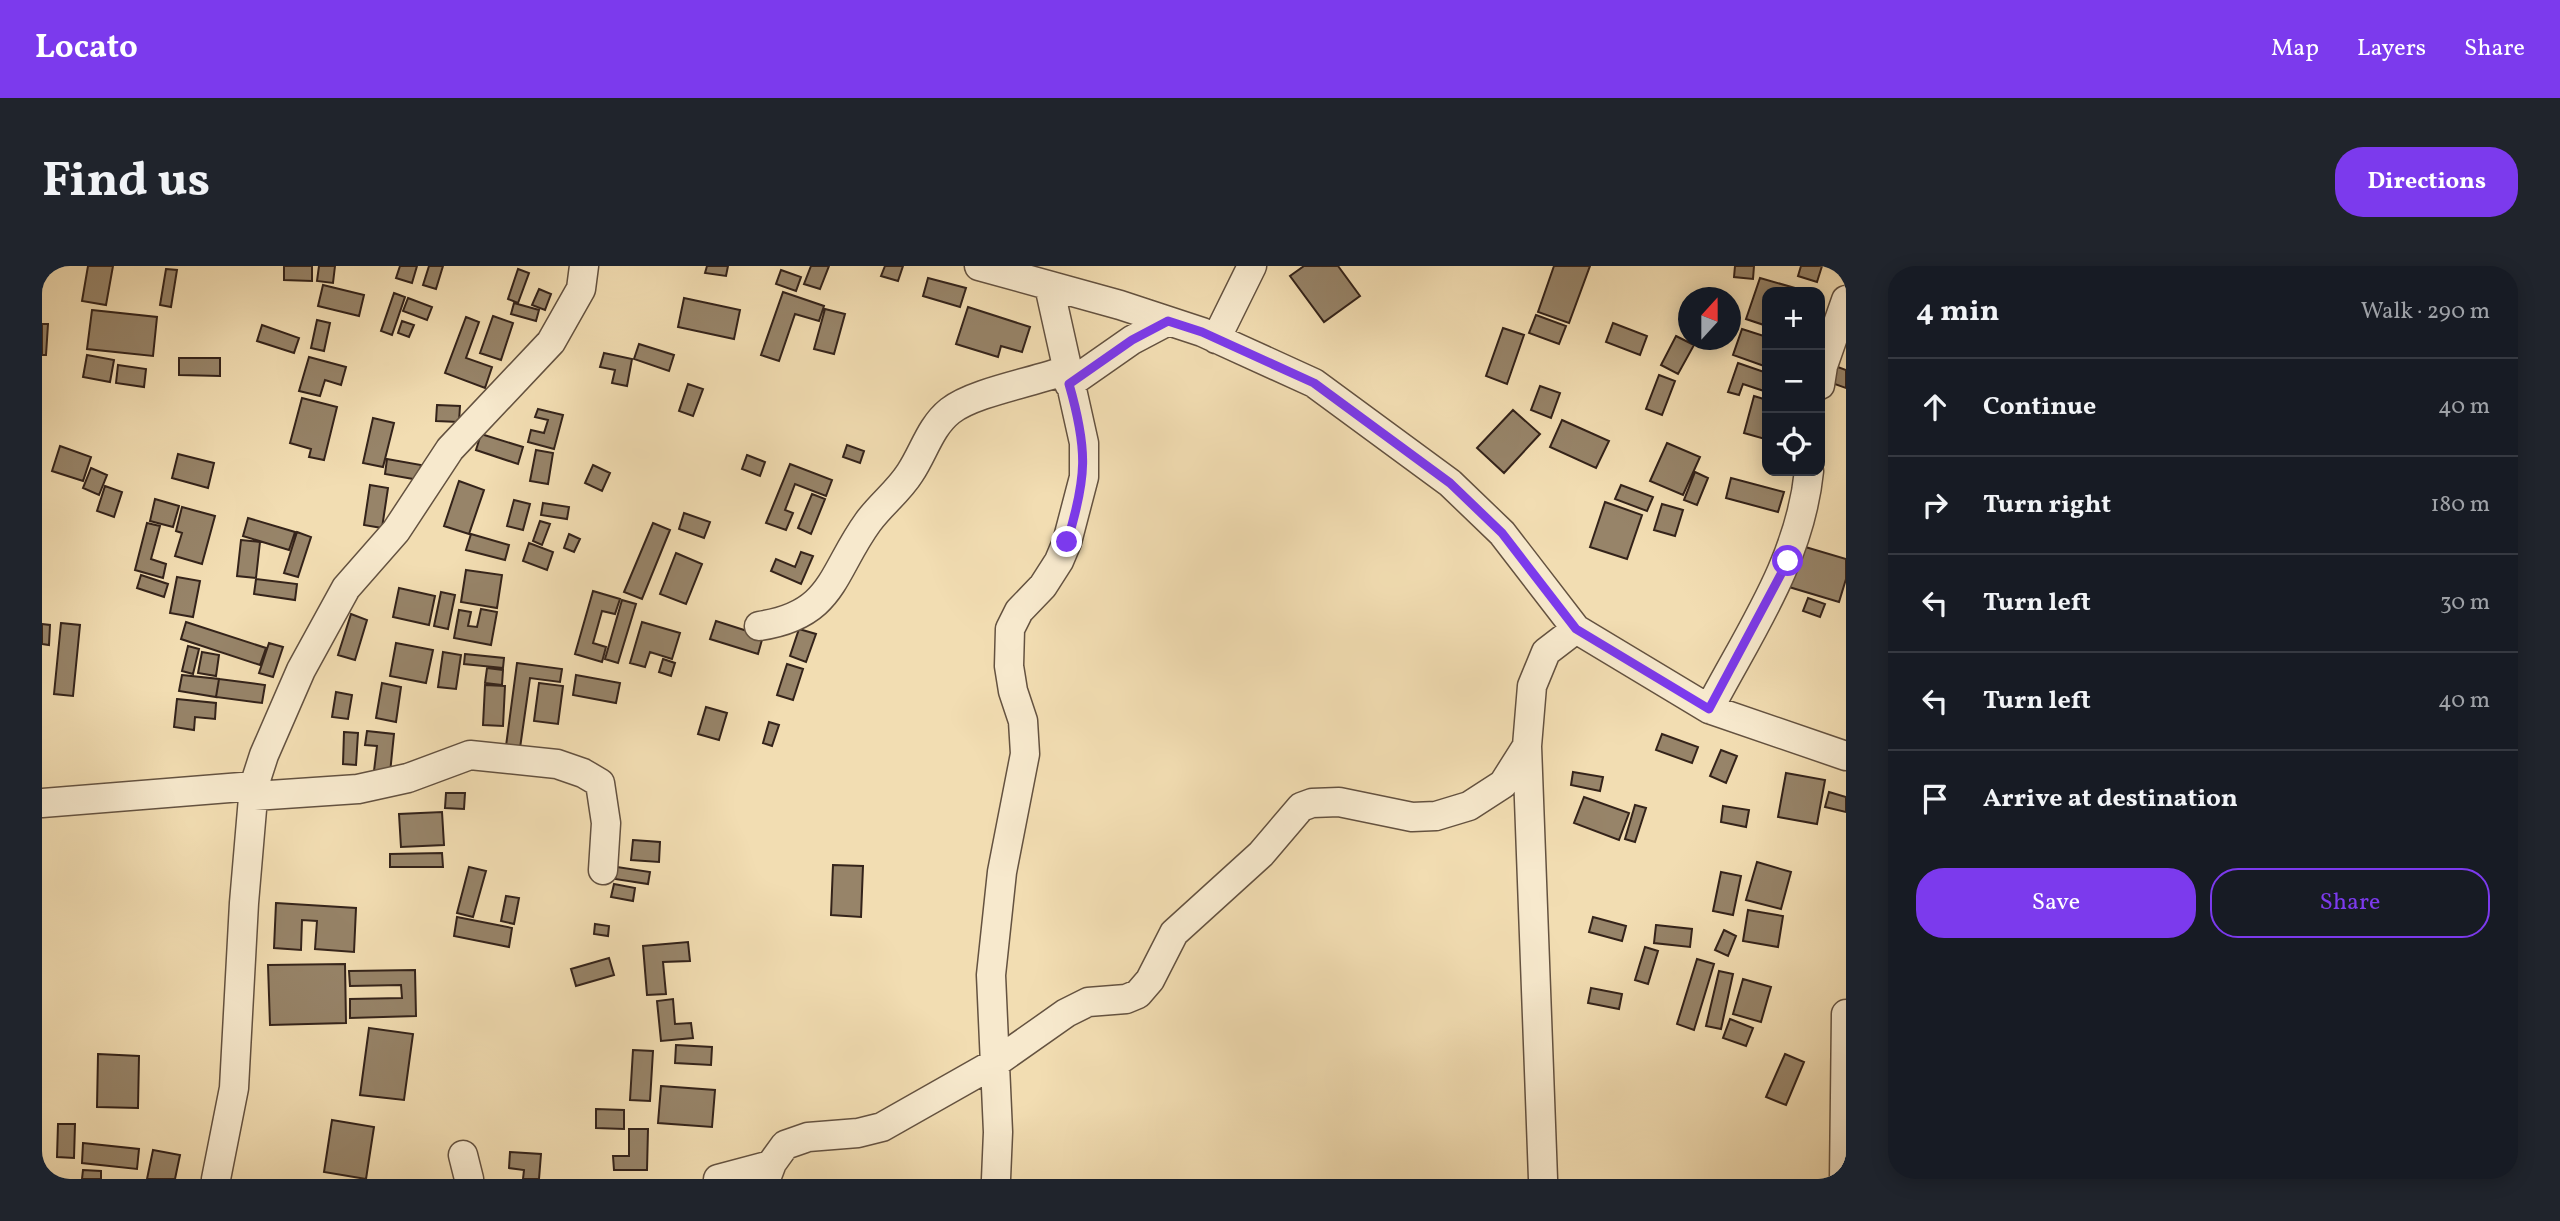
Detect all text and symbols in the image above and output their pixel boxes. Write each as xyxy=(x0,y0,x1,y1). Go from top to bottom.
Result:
text: Locato xyxy=(35,26,138,72)
text: Map xyxy=(2271,32,2319,66)
text: Layers xyxy=(2357,32,2426,66)
text: Share xyxy=(2464,32,2525,66)
button: Directions xyxy=(2335,147,2518,217)
text: Find us xyxy=(42,148,210,217)
north arrow xyxy=(1678,287,1741,350)
map controls xyxy=(1762,287,1825,476)
button: + xyxy=(1762,287,1825,350)
text: 4 min xyxy=(1916,291,2000,333)
text: Walk · 290 m xyxy=(2361,296,2490,328)
button: − xyxy=(1762,350,1825,413)
icon: ahead xyxy=(1916,388,1954,426)
text: Continue xyxy=(1983,389,2096,425)
text: 40 m xyxy=(2438,391,2490,423)
button: locate xyxy=(1762,413,1825,476)
icon: right xyxy=(1916,486,1954,524)
text: Turn right xyxy=(1983,487,2111,523)
text: 180 m xyxy=(2431,489,2490,521)
route end xyxy=(1051,526,1082,557)
route start xyxy=(1772,545,1803,576)
icon: left xyxy=(1916,584,1954,622)
text: Turn left xyxy=(1983,585,2091,621)
text: 30 m xyxy=(2440,587,2490,619)
icon: left xyxy=(1916,682,1954,720)
text: Turn left xyxy=(1983,683,2091,719)
text: 40 m xyxy=(2438,685,2490,717)
icon: arrive xyxy=(1916,780,1954,818)
text: Arrive at destination xyxy=(1983,781,2238,817)
button: Save xyxy=(1916,868,2196,938)
button: Share xyxy=(2210,868,2490,938)

